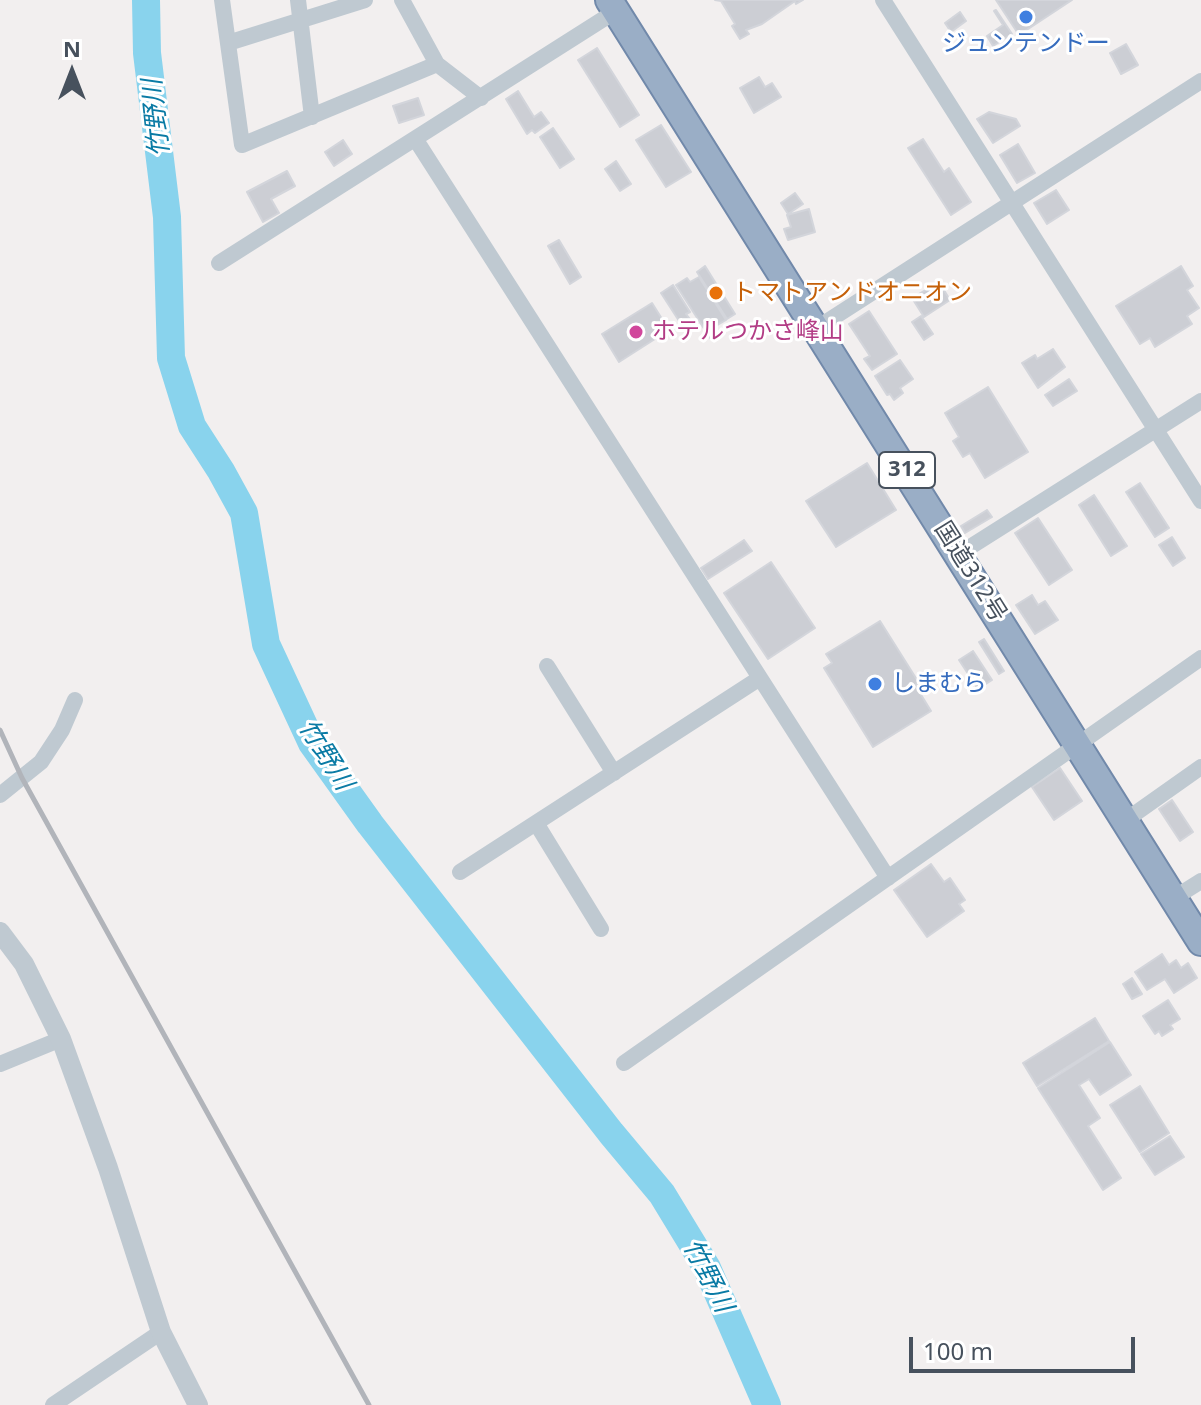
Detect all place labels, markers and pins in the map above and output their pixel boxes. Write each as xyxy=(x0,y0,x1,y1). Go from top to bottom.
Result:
marker: ジュンテンドー xyxy=(1017,8,1035,26)
place label: ジュンテンドー xyxy=(942,30,1110,58)
place label: トマトアンドオニオン xyxy=(732,279,972,307)
marker: トマトアンドオニオン xyxy=(707,284,725,302)
place label: ホテルつかさ峰山 xyxy=(652,318,844,346)
marker: ホテルつかさ峰山 xyxy=(627,323,645,341)
place label: しまむら xyxy=(891,670,987,698)
marker: しまむら xyxy=(866,675,884,693)

